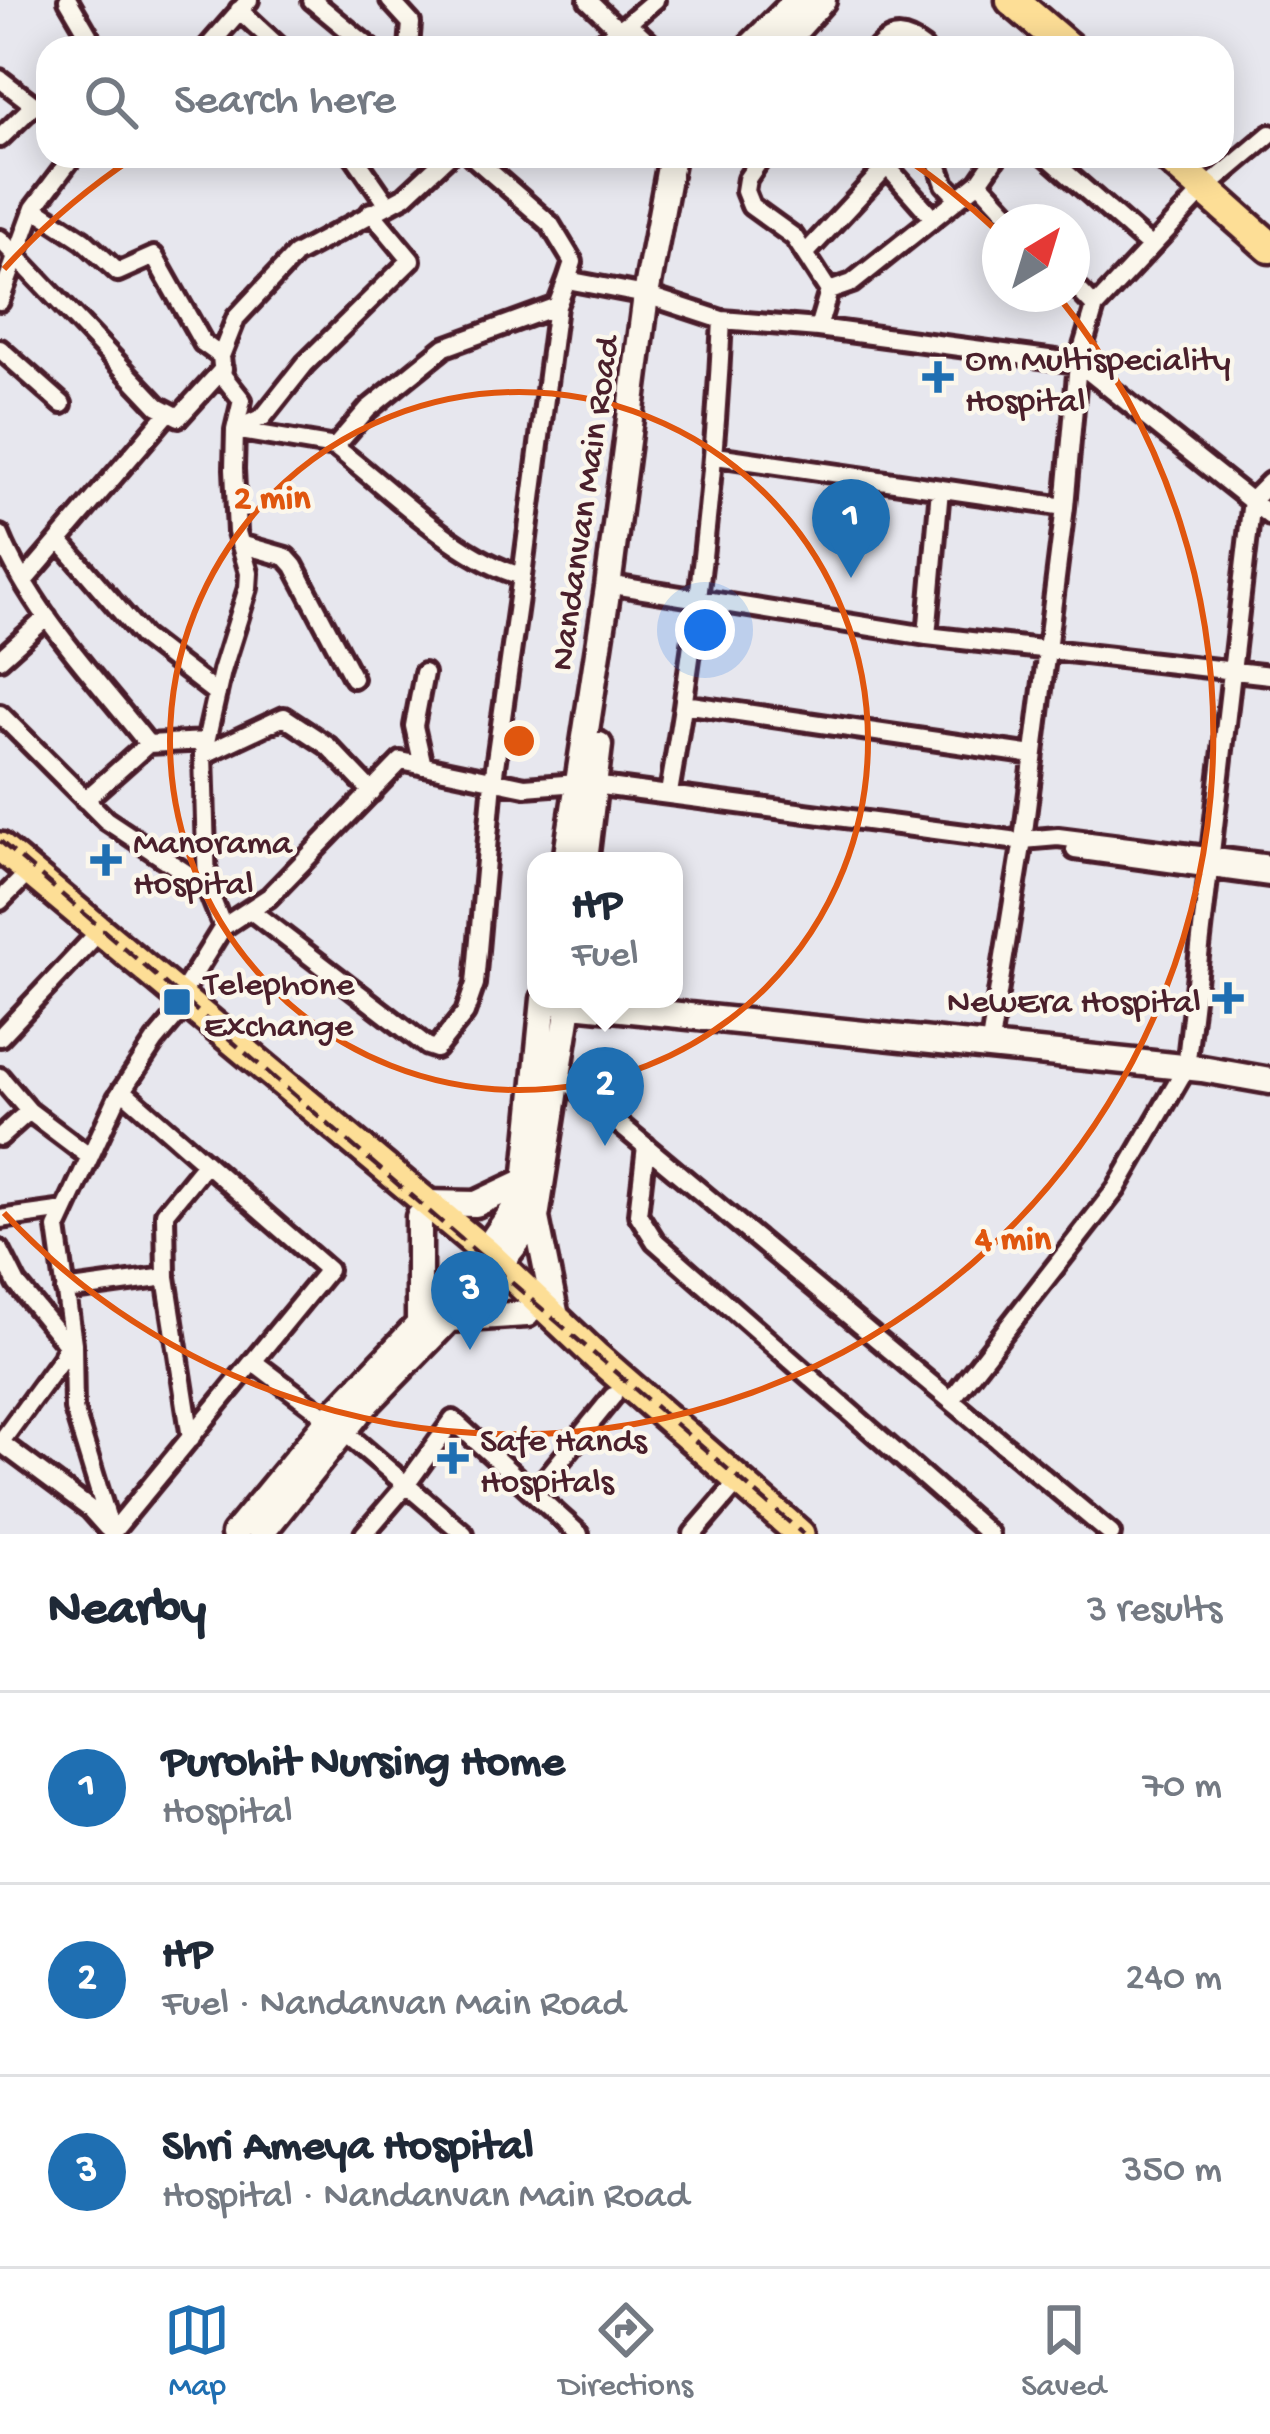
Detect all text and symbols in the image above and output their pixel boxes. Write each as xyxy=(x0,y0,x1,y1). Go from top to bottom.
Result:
search box xyxy=(36,36,1234,168)
icon: search xyxy=(78,69,144,135)
text: Search here xyxy=(174,76,396,129)
north arrow xyxy=(982,204,1090,312)
street label: Nandanvan Main Road xyxy=(543,331,633,674)
place label: Om Multispeciality Hospital xyxy=(965,341,1231,425)
marker: Om Multispeciality Hospital xyxy=(922,361,954,393)
text: 2 min xyxy=(234,479,311,522)
pin: 1 xyxy=(812,479,890,578)
your location xyxy=(675,600,735,660)
centre of rings xyxy=(498,720,540,762)
place label: Manorama Hospital xyxy=(133,824,293,908)
marker: Manorama Hospital xyxy=(90,844,122,876)
popup xyxy=(527,852,683,1008)
text: HP xyxy=(572,881,622,934)
text: Fuel xyxy=(572,934,639,980)
place label: Telephone Exchange xyxy=(202,966,355,1050)
marker: NewEra Hospital xyxy=(1212,982,1244,1014)
place label: NewEra Hospital xyxy=(947,983,1201,1026)
marker: Telephone Exchange xyxy=(161,986,193,1018)
pin: 2 xyxy=(566,1047,644,1146)
text: 4 min xyxy=(974,1220,1052,1263)
pin: 3 xyxy=(431,1251,509,1350)
place label: Safe Hands Hospitals xyxy=(480,1422,649,1506)
marker: Safe Hands Hospitals xyxy=(437,1442,469,1474)
text: Nearby xyxy=(48,1582,206,1642)
text: 3 results xyxy=(1087,1589,1222,1635)
text: Purohit Nursing Home xyxy=(162,1738,565,1791)
text: 1 xyxy=(79,1765,95,1811)
text: 70 m xyxy=(1143,1765,1222,1811)
text: Hospital xyxy=(162,1791,293,1837)
text: HP xyxy=(162,1930,213,1983)
text: 2 xyxy=(77,1957,97,2003)
text: 240 m xyxy=(1125,1957,1222,2003)
text: Fuel · Nandanvan Main Road xyxy=(162,1983,625,2029)
text: Shri Ameya Hospital xyxy=(162,2122,534,2175)
text: 3 xyxy=(77,2149,97,2195)
text: 350 m xyxy=(1122,2149,1222,2195)
text: Hospital · Nandanvan Main Road xyxy=(162,2175,689,2221)
tab: Map xyxy=(164,2297,230,2407)
tab: Directions xyxy=(559,2297,693,2407)
tab: Saved xyxy=(1021,2297,1106,2407)

